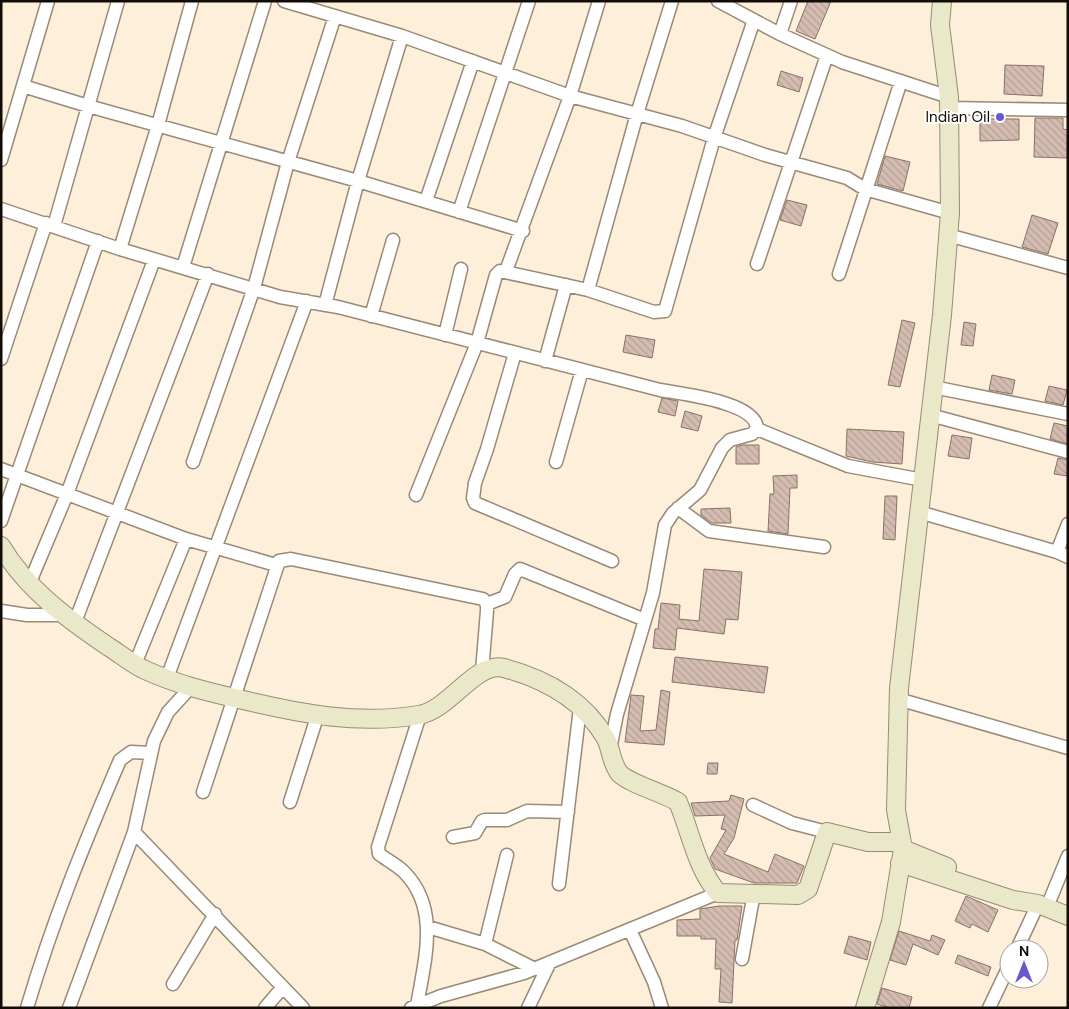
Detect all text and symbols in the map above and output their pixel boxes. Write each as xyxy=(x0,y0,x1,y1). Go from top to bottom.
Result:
place label: Indian Oil xyxy=(926,107,990,127)
marker: Indian Oil xyxy=(994,111,1006,123)
north arrow xyxy=(999,939,1049,989)
text: N xyxy=(1019,942,1029,960)

